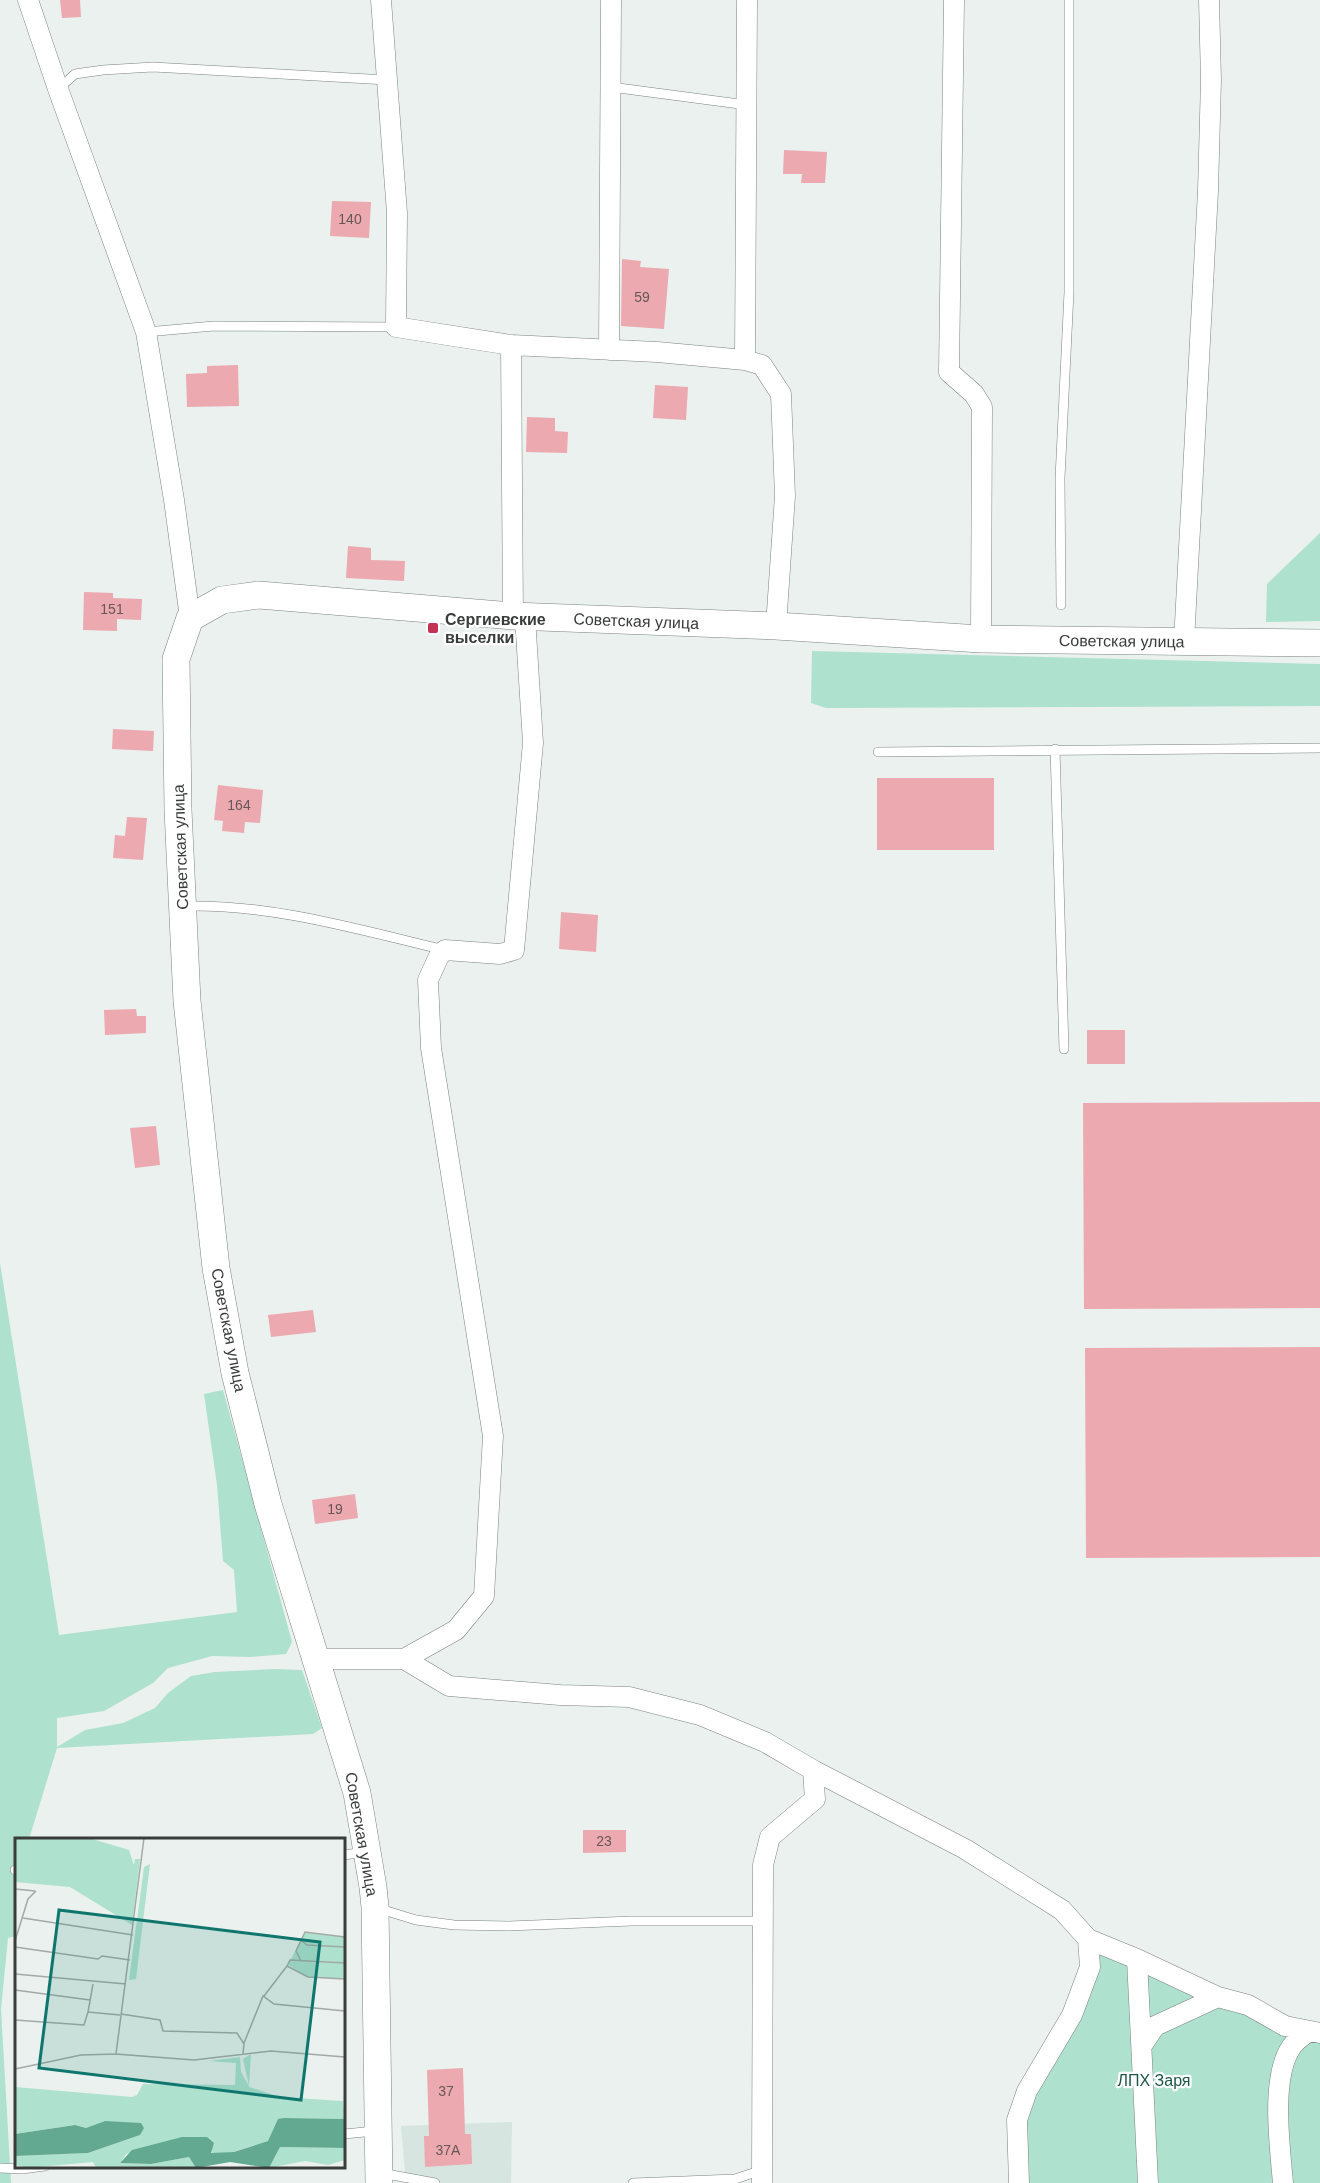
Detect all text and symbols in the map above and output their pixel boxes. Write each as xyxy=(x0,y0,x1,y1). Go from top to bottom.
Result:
house number: 140 xyxy=(338,211,362,227)
house number: 59 xyxy=(634,289,650,305)
house number: 151 xyxy=(100,601,124,617)
street label: Советская улица xyxy=(573,610,699,632)
place label: Сергиевские выселки xyxy=(445,611,546,646)
marker: Сергиевские выселки xyxy=(426,621,440,635)
street label: Советская улица xyxy=(1059,632,1185,650)
street label: Советская улица xyxy=(170,784,191,910)
house number: 164 xyxy=(227,797,251,813)
street label: Советская улица xyxy=(208,1267,249,1393)
house number: 19 xyxy=(327,1501,343,1517)
street label: Советская улица xyxy=(342,1771,381,1898)
house number: 23 xyxy=(596,1833,612,1849)
inset map xyxy=(15,1838,345,2168)
park label: ЛПХ Заря xyxy=(1117,2072,1191,2089)
house number: 37 xyxy=(438,2083,454,2099)
house number: 37А xyxy=(436,2142,461,2158)

